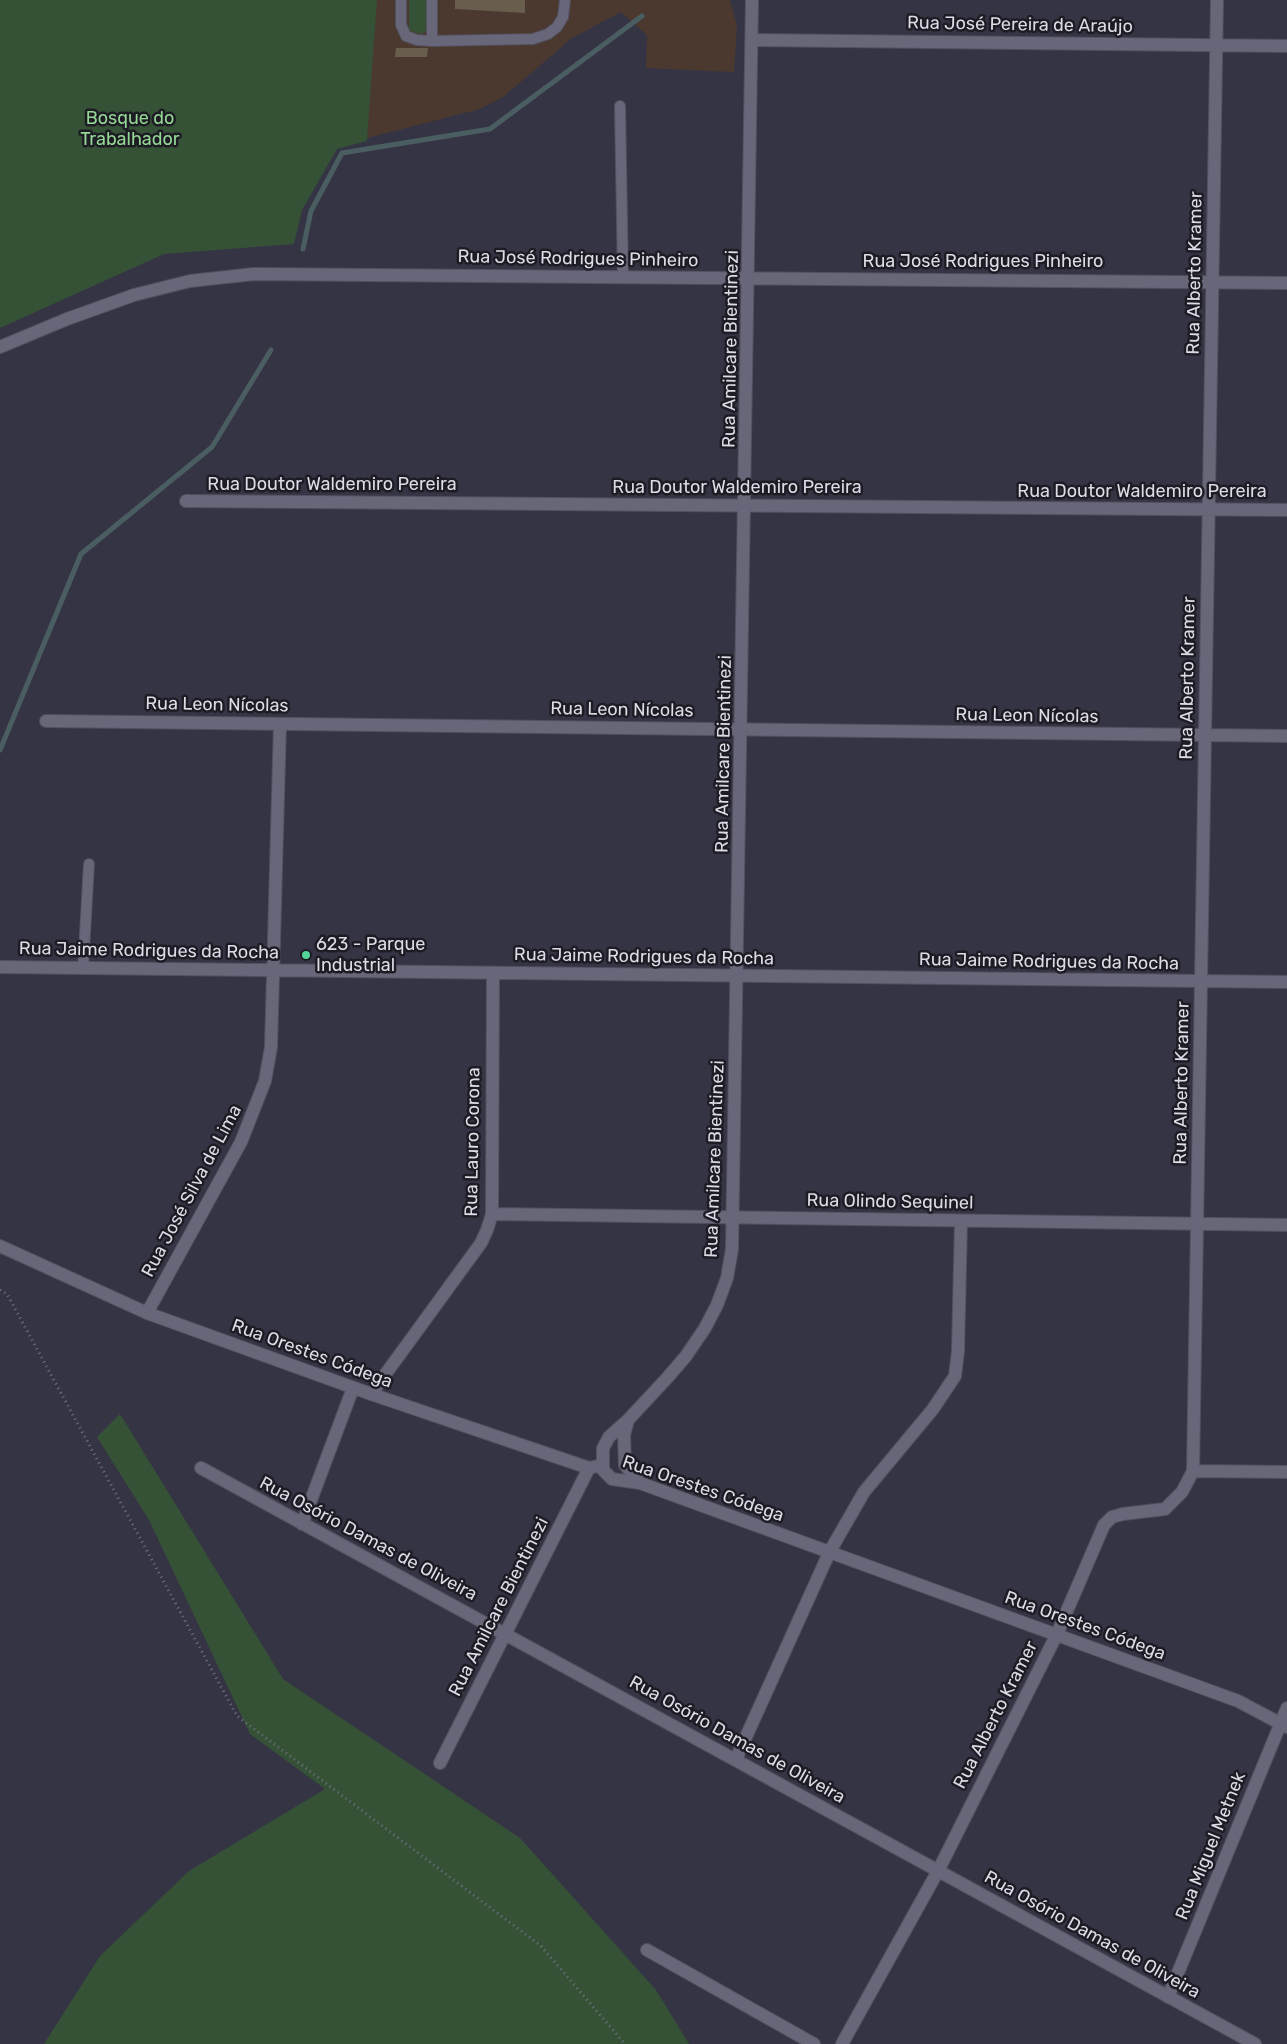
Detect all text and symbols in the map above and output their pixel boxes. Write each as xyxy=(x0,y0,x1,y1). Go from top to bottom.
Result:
street label: Rua José Pereira de Araújo xyxy=(907,12,1133,38)
park label: Bosque do Trabalhador xyxy=(80,108,180,150)
street label: Rua Alberto Kramer xyxy=(1183,191,1207,355)
street label: Rua José Rodrigues Pinheiro xyxy=(457,246,699,272)
street label: Rua Amilcare Bientinezi xyxy=(718,250,744,448)
street label: Rua José Rodrigues Pinheiro xyxy=(863,251,1103,273)
street label: Rua Doutor Waldemiro Pereira xyxy=(207,474,457,496)
street label: Rua Doutor Waldemiro Pereira xyxy=(612,477,862,499)
street label: Rua Doutor Waldemiro Pereira xyxy=(1017,481,1267,503)
street label: Rua Alberto Kramer xyxy=(1176,596,1200,760)
street label: Rua Amilcare Bientinezi xyxy=(711,655,737,853)
street label: Rua Leon Nícolas xyxy=(145,693,289,717)
street label: Rua Leon Nícolas xyxy=(550,698,694,722)
street label: Rua Leon Nícolas xyxy=(955,704,1099,728)
place label: 623 - Parque Industrial xyxy=(316,934,425,976)
street label: Rua Jaime Rodrigues da Rocha xyxy=(19,938,279,964)
street label: Rua Jaime Rodrigues da Rocha xyxy=(514,944,774,970)
marker: 623 - Parque Industrial xyxy=(300,949,312,961)
street label: Rua Jaime Rodrigues da Rocha xyxy=(919,949,1179,975)
street label: Rua Alberto Kramer xyxy=(1170,1001,1194,1165)
street label: Rua Amilcare Bientinezi xyxy=(701,1060,729,1258)
street label: Rua Lauro Corona xyxy=(461,1067,485,1217)
street label: Rua José Silva de Lima xyxy=(137,1101,247,1281)
street label: Rua Olindo Sequinel xyxy=(806,1190,974,1214)
street label: Rua Orestes Códega xyxy=(229,1315,395,1393)
street label: Rua Orestes Códega xyxy=(619,1451,787,1527)
street label: Rua Osório Damas de Oliveira xyxy=(256,1472,480,1606)
street label: Rua Amilcare Bientinezi xyxy=(444,1514,554,1700)
street label: Rua Orestes Códega xyxy=(1002,1587,1168,1665)
street label: Rua Alberto Kramer xyxy=(949,1637,1043,1793)
street label: Rua Osório Damas de Oliveira xyxy=(625,1672,849,1808)
street label: Rua Miguel Metnek xyxy=(1171,1769,1251,1923)
street label: Rua Osório Damas de Oliveira xyxy=(980,1867,1204,2003)

